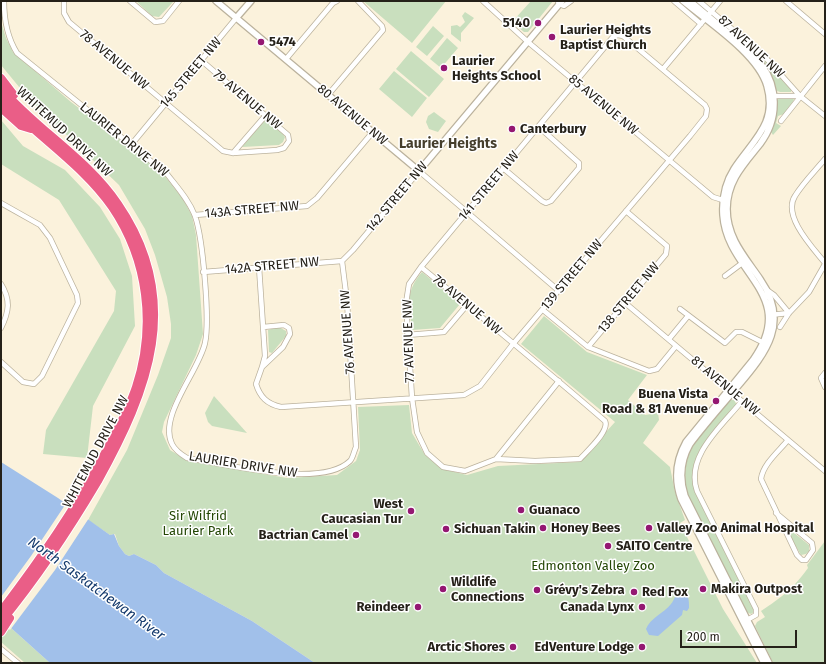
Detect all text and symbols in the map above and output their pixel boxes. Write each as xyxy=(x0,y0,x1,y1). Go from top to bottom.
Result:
street label: 87 AVENUE NW xyxy=(715,12,787,82)
place label: 5140 xyxy=(503,15,530,31)
marker: 5140 xyxy=(533,18,543,28)
place label: Laurier Heights Baptist Church xyxy=(560,22,651,53)
street label: 78 AVENUE NW xyxy=(76,27,152,93)
marker: Laurier Heights Baptist Church xyxy=(547,32,557,42)
street label: 145 STREET NW xyxy=(157,34,225,112)
place label: 5474 xyxy=(269,34,296,50)
marker: 5474 xyxy=(256,37,266,47)
place label: Laurier Heights School xyxy=(452,53,541,84)
marker: Laurier Heights School xyxy=(439,63,449,73)
street label: 79 AVENUE NW xyxy=(210,67,284,133)
street label: 85 AVENUE NW xyxy=(565,71,641,139)
street label: 80 AVENUE NW xyxy=(314,81,390,149)
street label: WHITEMUD DRIVE NW xyxy=(13,84,115,180)
street label: LAURIER DRIVE NW xyxy=(76,99,172,181)
place label: Canterbury xyxy=(520,121,586,137)
marker: Canterbury xyxy=(507,124,517,134)
district label: Laurier Heights xyxy=(399,136,497,152)
street label: 141 STREET NW xyxy=(455,148,523,224)
street label: 142 STREET NW xyxy=(363,159,431,235)
street label: 143A STREET NW xyxy=(204,198,300,222)
street label: 139 STREET NW xyxy=(538,237,606,313)
street label: 142A STREET NW xyxy=(224,254,320,278)
street label: 138 STREET NW xyxy=(595,259,663,337)
street label: 78 AVENUE NW xyxy=(429,272,505,338)
street label: 76 AVENUE NW xyxy=(337,289,359,375)
street label: 77 AVENUE NW xyxy=(400,299,418,383)
street label: 81 AVENUE NW xyxy=(688,353,762,419)
place label: Buena Vista Road & 81 Avenue xyxy=(602,386,708,417)
street label: WHITEMUD DRIVE NW xyxy=(60,393,132,511)
marker: Buena Vista Road & 81 Avenue xyxy=(711,396,721,406)
street label: LAURIER DRIVE NW xyxy=(188,449,298,481)
place label: West Caucasian Tur xyxy=(321,496,403,527)
place label: Guanaco xyxy=(529,502,580,518)
marker: Guanaco xyxy=(516,505,526,515)
marker: West Caucasian Tur xyxy=(406,506,416,516)
park label: Sir Wilfrid Laurier Park xyxy=(163,508,233,539)
place label: Honey Bees xyxy=(551,520,620,536)
place label: Valley Zoo Animal Hospital xyxy=(657,520,814,536)
place label: Sichuan Takin xyxy=(454,521,536,537)
marker: Honey Bees xyxy=(538,523,548,533)
marker: Valley Zoo Animal Hospital xyxy=(644,523,654,533)
marker: Sichuan Takin xyxy=(441,524,451,534)
place label: Bactrian Camel xyxy=(259,527,348,543)
marker: Bactrian Camel xyxy=(351,530,361,540)
water label: North Saskatchewan River xyxy=(24,534,168,644)
place label: SAITO Centre xyxy=(616,538,692,554)
marker: SAITO Centre xyxy=(603,541,613,551)
park label: Edmonton Valley Zoo xyxy=(531,558,655,574)
place label: Wildlife Connections xyxy=(451,574,524,605)
place label: Makira Outpost xyxy=(711,581,802,597)
place label: Grévy's Zebra xyxy=(545,582,625,598)
marker: Wildlife Connections xyxy=(438,584,448,594)
place label: Red Fox xyxy=(642,584,688,600)
marker: Makira Outpost xyxy=(698,584,708,594)
marker: Grévy's Zebra xyxy=(532,585,542,595)
marker: Red Fox xyxy=(629,587,639,597)
place label: Reindeer xyxy=(356,599,410,615)
place label: Canada Lynx xyxy=(560,599,634,615)
marker: Reindeer xyxy=(413,602,423,612)
marker: Canada Lynx xyxy=(637,602,647,612)
scale bar xyxy=(682,622,799,648)
text: 200 m xyxy=(687,630,720,644)
place label: Arctic Shores xyxy=(427,639,505,655)
place label: EdVenture Lodge xyxy=(535,639,634,655)
marker: Arctic Shores xyxy=(508,642,518,652)
marker: EdVenture Lodge xyxy=(637,642,647,652)

